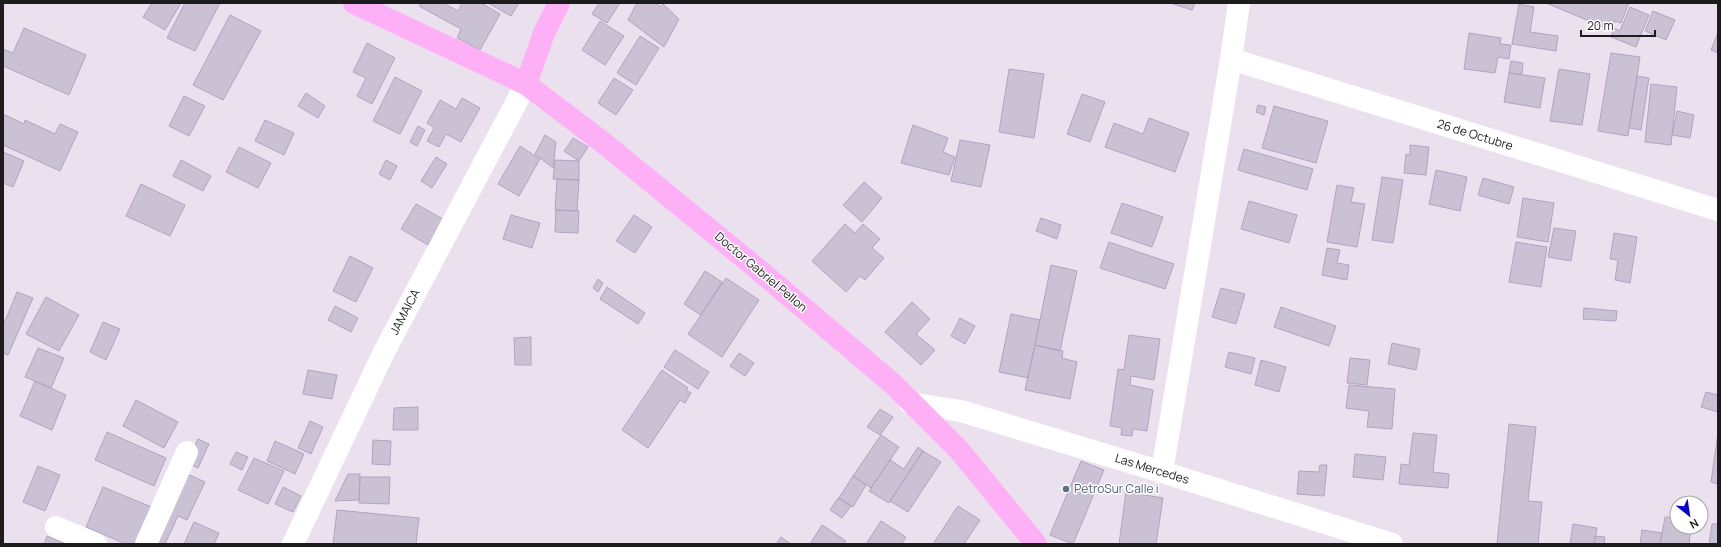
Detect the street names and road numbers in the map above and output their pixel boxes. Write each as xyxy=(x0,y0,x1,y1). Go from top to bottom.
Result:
street label: 26 de Octubre xyxy=(1435,115,1515,154)
street label: Doctor Gabriel Pellon xyxy=(711,228,811,315)
street label: JAMAICA xyxy=(385,286,424,338)
street label: Las Mercedes xyxy=(1113,449,1191,488)

